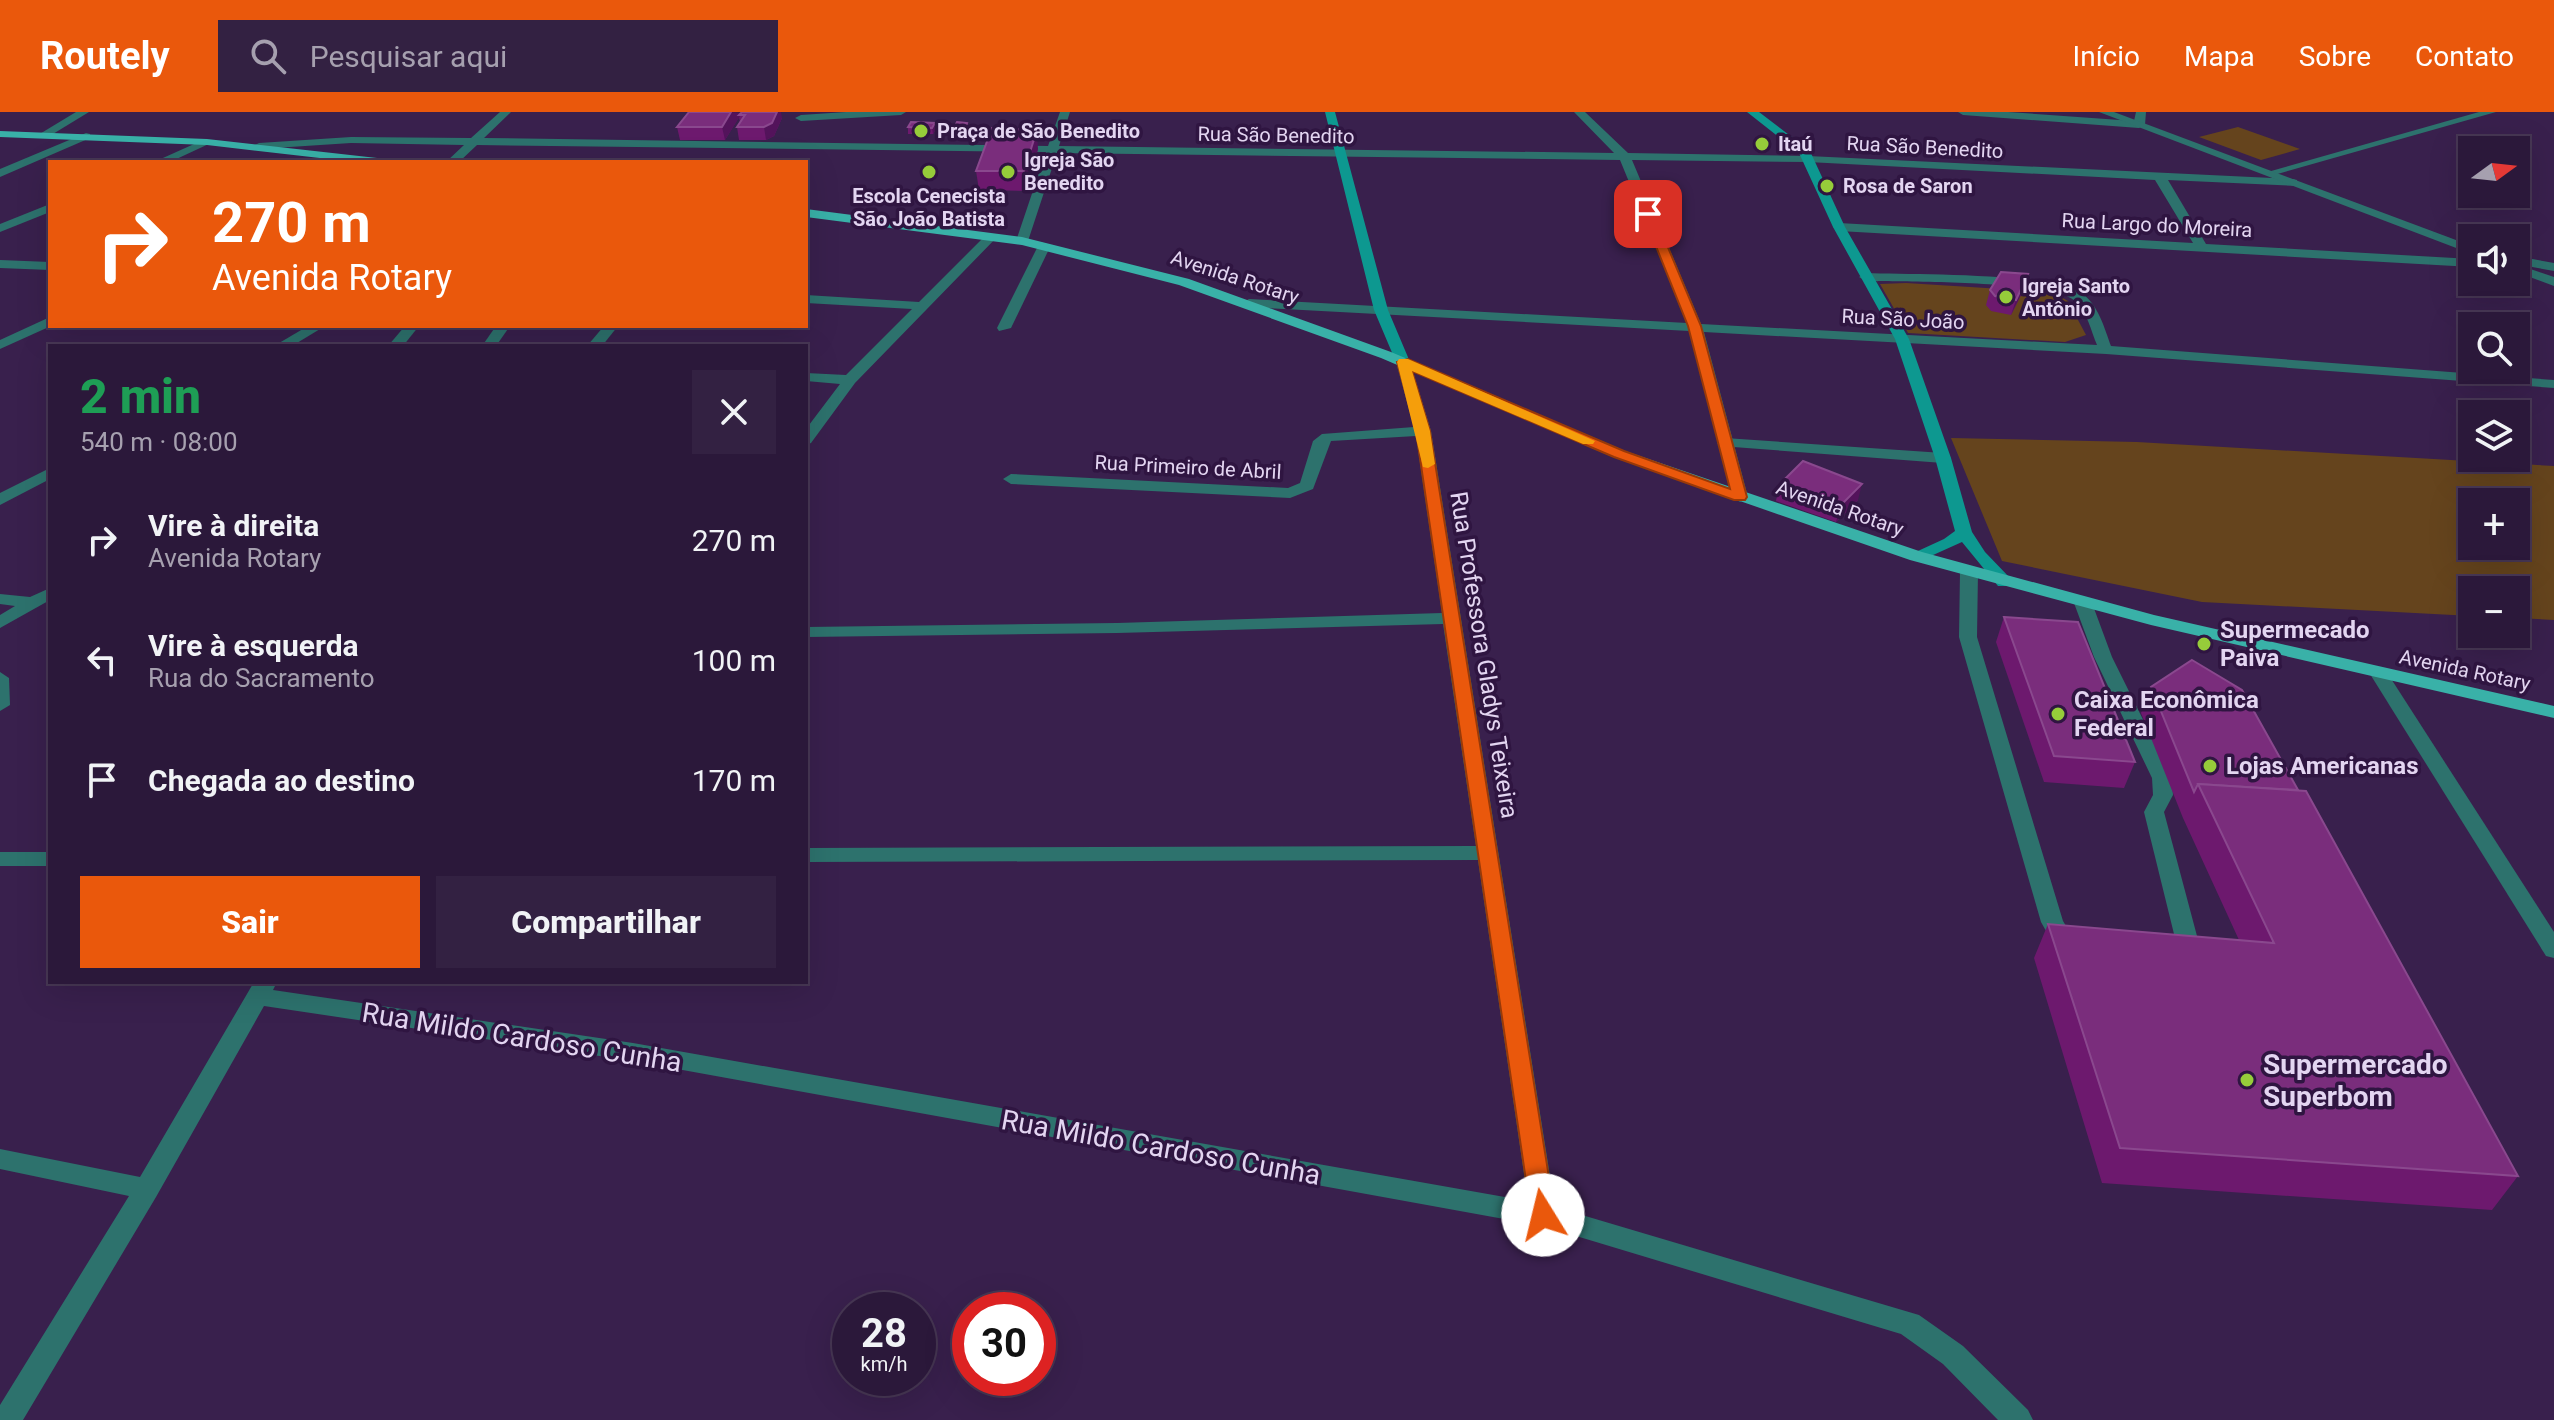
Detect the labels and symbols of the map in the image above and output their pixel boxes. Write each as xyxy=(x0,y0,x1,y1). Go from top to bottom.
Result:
place label: Praça de São Benedito xyxy=(937,119,1140,143)
marker: Praça de São Benedito xyxy=(912,122,930,140)
street label: Rua São Benedito xyxy=(1197,122,1355,148)
street label: Rua São Benedito xyxy=(1846,131,2004,163)
place label: Itaú xyxy=(1778,132,1813,156)
marker: Itaú xyxy=(1753,135,1771,153)
north arrow xyxy=(2458,136,2530,208)
place label: Igreja São Benedito xyxy=(1024,148,1114,195)
marker: Escola Cenecista São João Batista xyxy=(920,163,938,181)
marker: Igreja São Benedito xyxy=(999,163,1017,181)
place label: Rosa de Saron xyxy=(1843,174,1973,198)
marker: Rosa de Saron xyxy=(1818,177,1836,195)
pin xyxy=(1614,180,1682,248)
place label: Escola Cenecista São João Batista xyxy=(852,184,1006,231)
street label: Rua Largo do Moreira xyxy=(2061,208,2253,242)
street label: Avenida Rotary xyxy=(1168,245,1303,309)
place label: Igreja Santo Antônio xyxy=(2022,274,2130,321)
marker: Igreja Santo Antônio xyxy=(1997,288,2015,306)
street label: Rua São João xyxy=(1841,304,1965,334)
street label: Rua Primeiro de Abril xyxy=(1094,450,1282,484)
street label: Avenida Rotary xyxy=(1773,475,1907,541)
street label: Rua Professora Gladys Teixeira xyxy=(1444,490,1524,820)
place label: Supermecado Paiva xyxy=(2220,616,2370,672)
marker: Supermecado Paiva xyxy=(2195,635,2213,653)
street label: Avenida Rotary xyxy=(2397,644,2533,696)
place label: Caixa Econômica Federal xyxy=(2074,686,2259,742)
marker: Caixa Econômica Federal xyxy=(2049,705,2067,723)
place label: Lojas Americanas xyxy=(2226,752,2419,780)
marker: Lojas Americanas xyxy=(2201,757,2219,775)
street label: Rua Mildo Cardoso Cunha xyxy=(360,996,684,1079)
place label: Supermercado Superbom xyxy=(2263,1048,2448,1113)
marker: Supermercado Superbom xyxy=(2238,1071,2256,1089)
street label: Rua Mildo Cardoso Cunha xyxy=(999,1103,1323,1192)
position arrow xyxy=(1501,1173,1585,1257)
speed limit sign: 30 xyxy=(952,1292,1056,1396)

